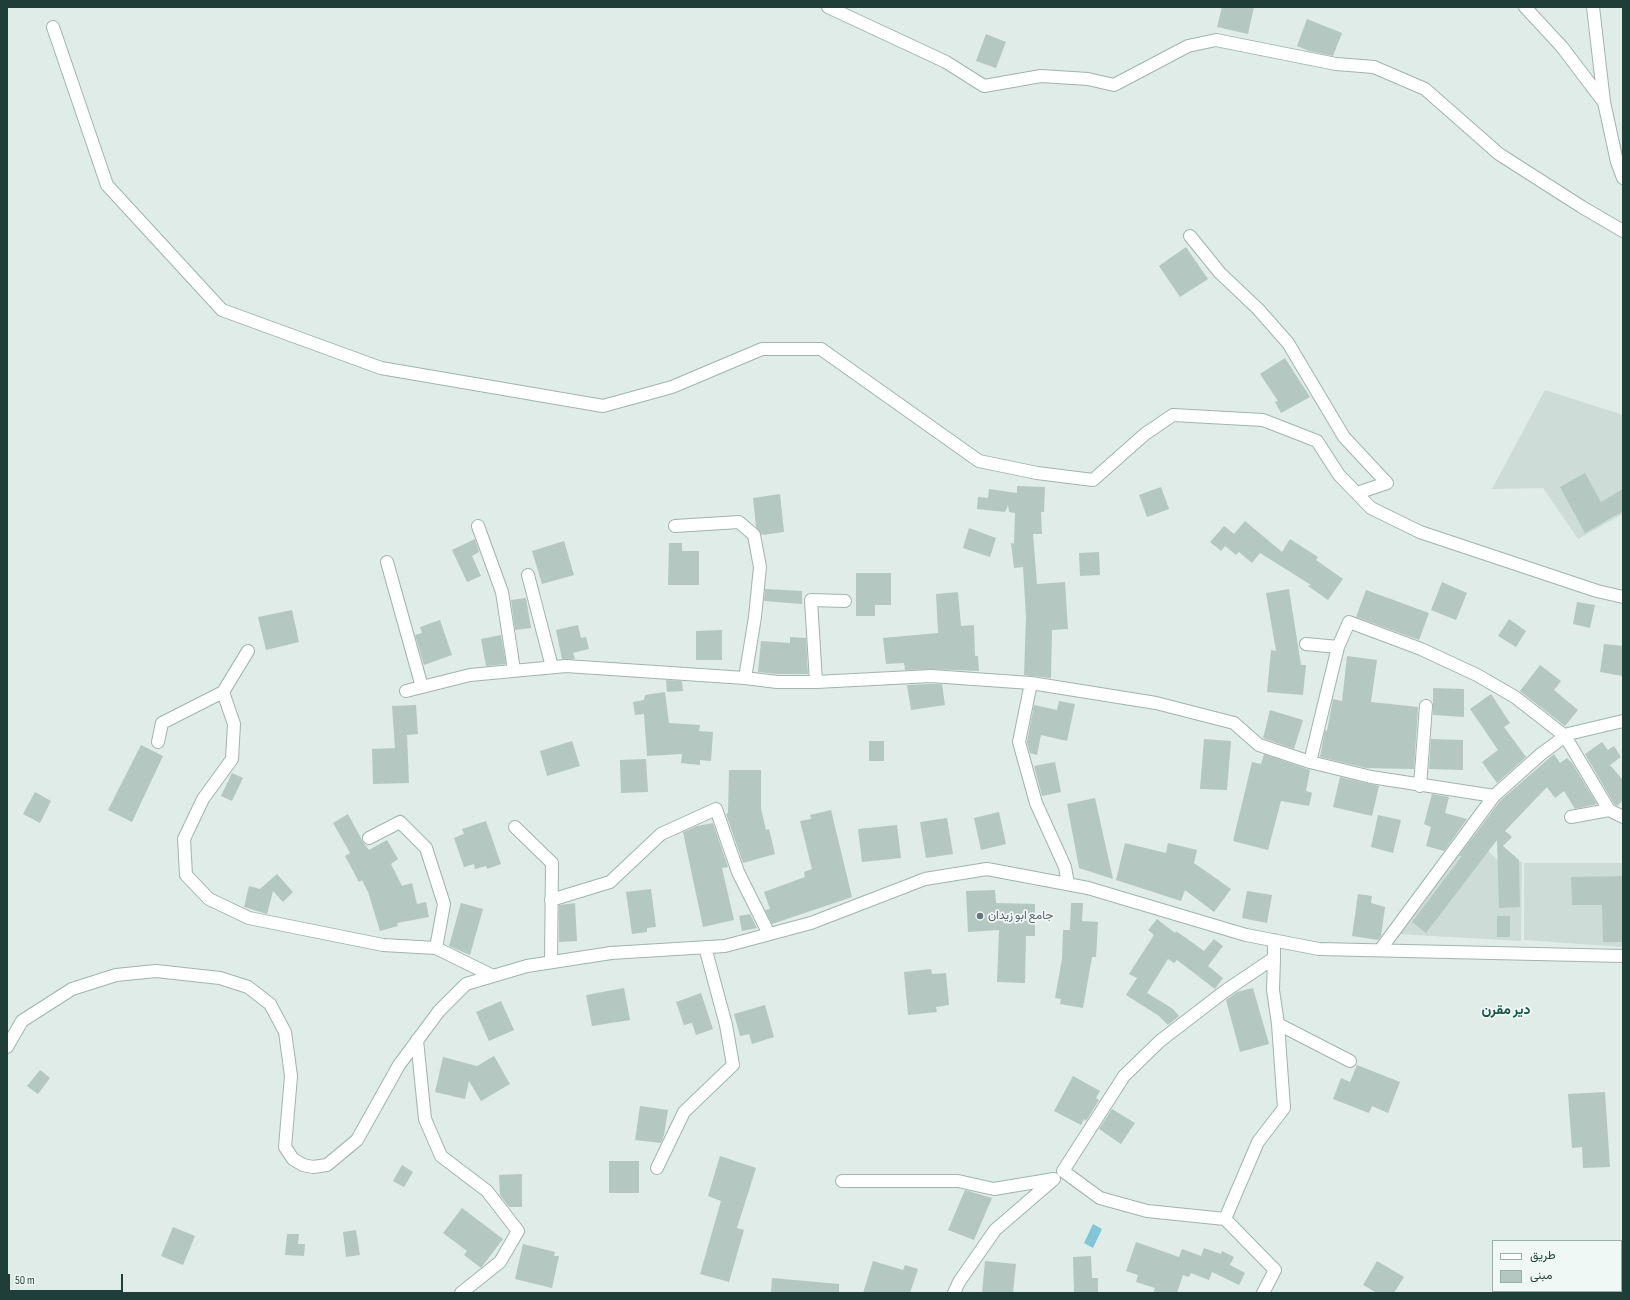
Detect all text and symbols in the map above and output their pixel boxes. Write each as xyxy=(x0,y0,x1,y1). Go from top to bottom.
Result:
place label: جامع ابو زيدان xyxy=(988,909,1053,923)
marker: جامع ابو زيدان xyxy=(975,911,985,921)
district label: دير مقرن xyxy=(1481,1002,1531,1018)
legend xyxy=(1492,1240,1622,1292)
text: طريق xyxy=(1530,1248,1555,1263)
scale bar xyxy=(10,1266,125,1292)
text: مبنى xyxy=(1530,1268,1552,1283)
text: 50 m xyxy=(15,1273,35,1288)

